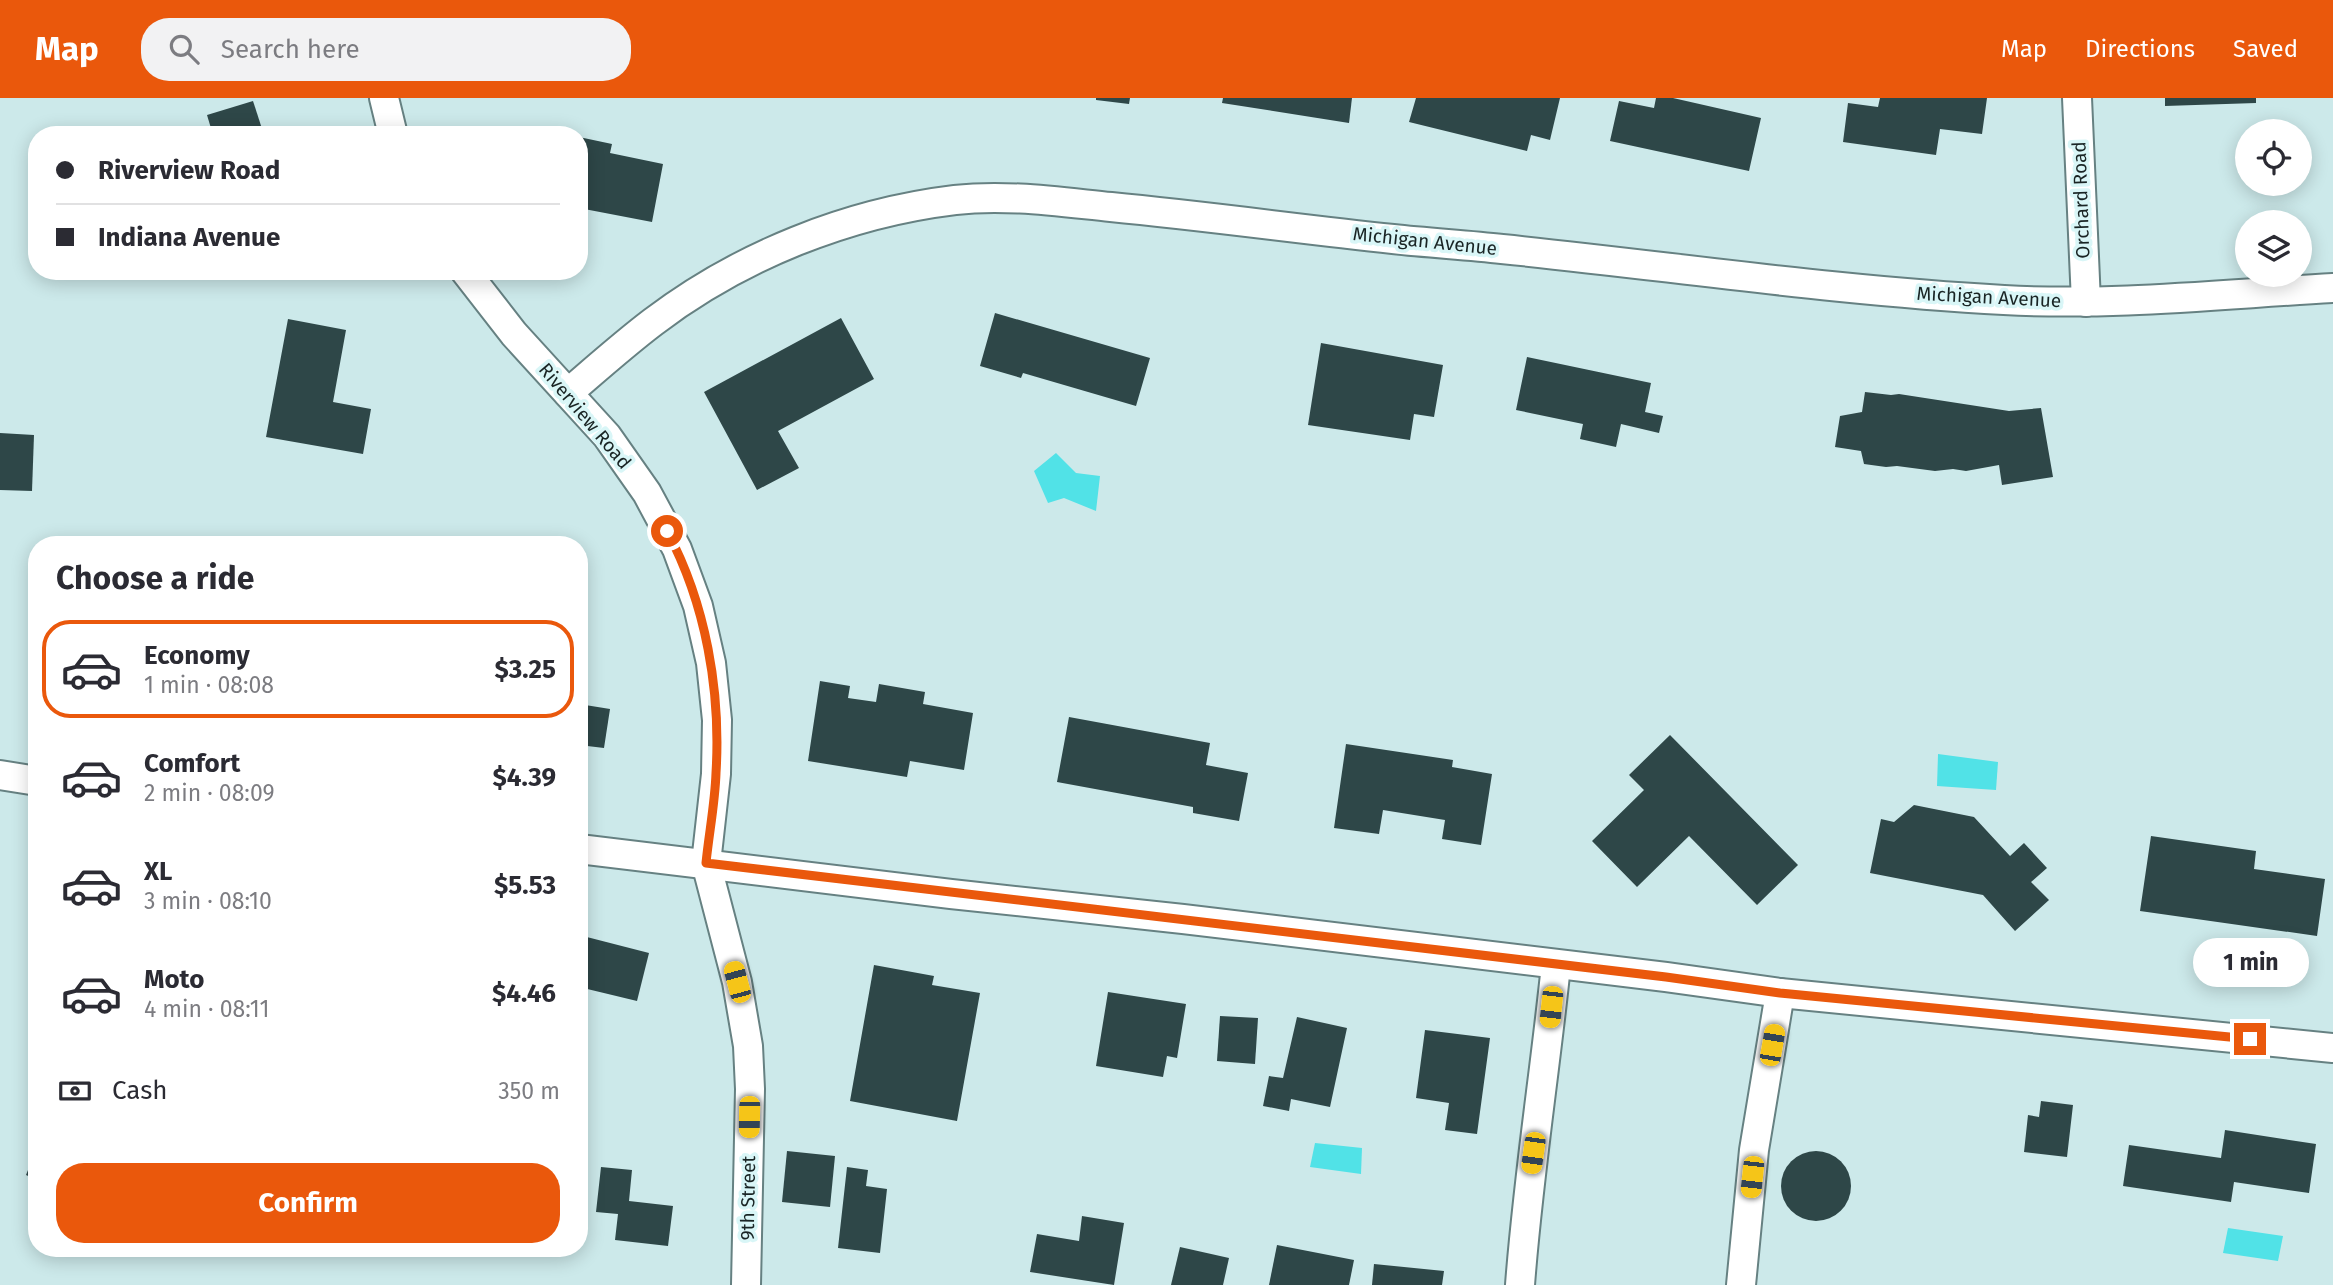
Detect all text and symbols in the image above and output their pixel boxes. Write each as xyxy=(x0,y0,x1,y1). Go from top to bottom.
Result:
search box xyxy=(141,18,631,81)
text: Map xyxy=(35,29,99,69)
icon: search xyxy=(165,30,203,68)
text: Search here xyxy=(221,34,360,65)
text: Map xyxy=(2001,35,2047,63)
text: Directions xyxy=(2085,35,2195,63)
text: Saved xyxy=(2233,35,2298,63)
map controls xyxy=(2235,119,2312,287)
button: locate xyxy=(2235,119,2312,196)
street label: Orchard Road xyxy=(2067,141,2095,259)
text: Riverview Road xyxy=(98,155,280,186)
button: layers xyxy=(2235,210,2312,287)
text: Indiana Avenue xyxy=(98,222,280,253)
street label: Michigan Avenue xyxy=(1352,222,1498,260)
street label: Michigan Avenue xyxy=(1916,282,2062,312)
street label: Riverview Road xyxy=(534,358,636,474)
route start xyxy=(651,515,683,547)
text: Choose a ride xyxy=(56,559,254,597)
icon: car xyxy=(60,638,123,701)
text: Economy xyxy=(144,640,250,671)
text: $3.25 xyxy=(495,654,556,685)
text: 1 min · 08:08 xyxy=(144,671,274,699)
icon: car xyxy=(60,746,123,809)
text: Comfort xyxy=(144,748,240,779)
text: $4.39 xyxy=(493,762,556,793)
text: 2 min · 08:09 xyxy=(144,779,275,807)
icon: car xyxy=(60,854,123,917)
text: XL xyxy=(144,856,172,887)
text: $5.53 xyxy=(494,870,556,901)
text: 3 min · 08:10 xyxy=(144,887,272,915)
callout: 1 min xyxy=(2192,937,2308,986)
text: 1 min xyxy=(2223,948,2279,976)
car xyxy=(722,959,753,1005)
icon: car xyxy=(60,962,123,1025)
text: Moto xyxy=(144,964,204,995)
text: $4.46 xyxy=(492,978,556,1009)
car xyxy=(1539,985,1564,1029)
text: 4 min · 08:11 xyxy=(144,995,269,1023)
car xyxy=(1759,1022,1786,1068)
route end xyxy=(2234,1023,2266,1055)
icon: cash xyxy=(56,1072,94,1110)
text: Cash xyxy=(112,1075,168,1106)
text: 350 m xyxy=(498,1077,560,1105)
car xyxy=(739,1096,760,1138)
car xyxy=(1520,1131,1547,1175)
street label: 9th Street xyxy=(736,1155,760,1240)
car xyxy=(1740,1155,1765,1199)
button: Confirm xyxy=(56,1163,560,1243)

